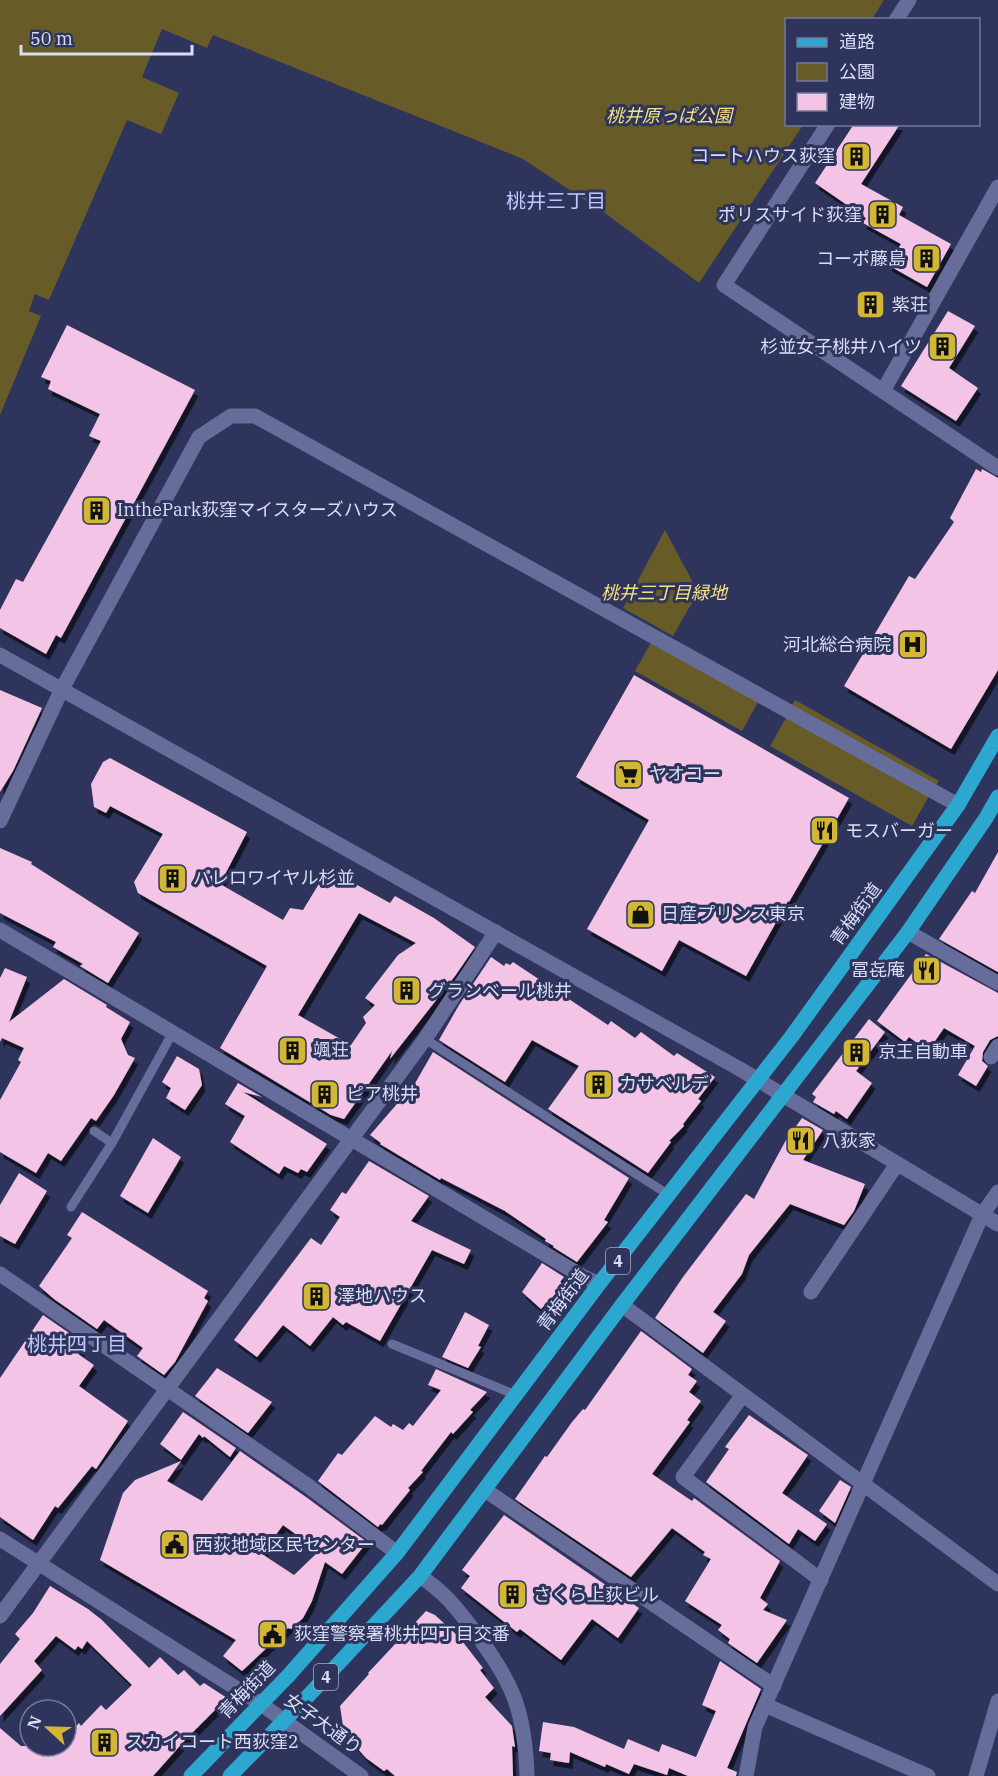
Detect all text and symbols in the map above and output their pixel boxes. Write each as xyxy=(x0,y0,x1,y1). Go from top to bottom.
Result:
scale bar xyxy=(21,18,192,56)
legend xyxy=(785,18,980,126)
text: 50 m xyxy=(30,27,73,50)
text: 道路 xyxy=(839,30,875,53)
text: 公園 xyxy=(839,60,875,83)
text: 建物 xyxy=(839,90,875,113)
park label: 桃井原っぱ公園 xyxy=(606,104,735,127)
building icon: コートハウス荻窪 xyxy=(840,140,872,172)
place label: コートハウス荻窪 xyxy=(691,144,835,167)
district label: 桃井三丁目 xyxy=(506,187,606,214)
building icon: ポリスサイド荻窪 xyxy=(867,199,899,231)
place label: ポリスサイド荻窪 xyxy=(718,203,862,226)
building icon: コーポ藤島 xyxy=(911,243,943,275)
place label: コーポ藤島 xyxy=(816,247,906,270)
building icon: 紫荘 xyxy=(855,289,887,321)
place label: 紫荘 xyxy=(892,293,928,316)
building icon: 杉並女子桃井ハイツ xyxy=(927,331,959,363)
place label: 杉並女子桃井ハイツ xyxy=(760,335,922,358)
building icon: InthePark荻窪マイスターズハウス xyxy=(80,494,112,526)
place label: InthePark荻窪マイスターズハウス xyxy=(117,498,398,521)
park label: 桃井三丁目緑地 xyxy=(601,581,729,604)
hospital icon: 河北総合病院 xyxy=(896,629,928,661)
place label: 河北総合病院 xyxy=(783,633,891,656)
supermarket icon: ヤオコー xyxy=(612,758,644,790)
place label: ヤオコー xyxy=(649,762,721,785)
restaurant icon: モスバーガー xyxy=(808,815,840,847)
place label: モスバーガー xyxy=(845,819,953,842)
building icon: パレロワイヤル杉並 xyxy=(156,862,188,894)
place label: パレロワイヤル杉並 xyxy=(193,866,354,889)
street label: 青梅街道 xyxy=(825,878,886,950)
shop icon: 日産プリンス東京 xyxy=(624,898,656,930)
place label: 日産プリンス東京 xyxy=(661,902,805,925)
restaurant icon: 冨㐂庵 xyxy=(910,954,942,986)
place label: 冨㐂庵 xyxy=(851,958,905,981)
building icon: グランベール桃井 xyxy=(391,975,423,1007)
place label: グランベール桃井 xyxy=(428,979,572,1002)
building icon: 颯荘 xyxy=(276,1034,308,1066)
building icon: 京王自動車 xyxy=(841,1036,873,1068)
place label: 颯荘 xyxy=(313,1038,349,1061)
place label: 京王自動車 xyxy=(878,1040,968,1063)
building icon: カサベルデ xyxy=(582,1068,614,1100)
place label: カサベルデ xyxy=(619,1072,709,1095)
building icon: ピア桃井 xyxy=(309,1078,341,1110)
place label: ピア桃井 xyxy=(346,1082,418,1105)
restaurant icon: 八荻家 xyxy=(785,1125,817,1157)
place label: 八荻家 xyxy=(822,1129,876,1152)
road number: 4 xyxy=(606,1248,630,1274)
street label: 青梅街道 xyxy=(532,1264,593,1335)
building icon: 澤地ハウス xyxy=(300,1280,332,1312)
place label: 澤地ハウス xyxy=(337,1284,427,1307)
district label: 桃井四丁目 xyxy=(27,1330,127,1357)
public building icon: 西荻地域区民センター xyxy=(158,1529,190,1561)
place label: 西荻地域区民センター xyxy=(195,1533,375,1556)
building icon: さくら上荻ビル xyxy=(496,1579,528,1611)
place label: さくら上荻ビル xyxy=(533,1583,659,1606)
public building icon: 荻窪警察署桃井四丁目交番 xyxy=(257,1618,289,1650)
place label: 荻窪警察署桃井四丁目交番 xyxy=(294,1622,510,1645)
street label: 青梅街道 xyxy=(213,1656,280,1724)
road number: 4 xyxy=(314,1664,338,1690)
street label: 女子大通り xyxy=(280,1688,366,1759)
north arrow xyxy=(18,1698,78,1758)
text: N xyxy=(22,1713,46,1732)
building icon: スカイコート西荻窪2 xyxy=(89,1726,121,1758)
place label: スカイコート西荻窪2 xyxy=(126,1730,299,1753)

